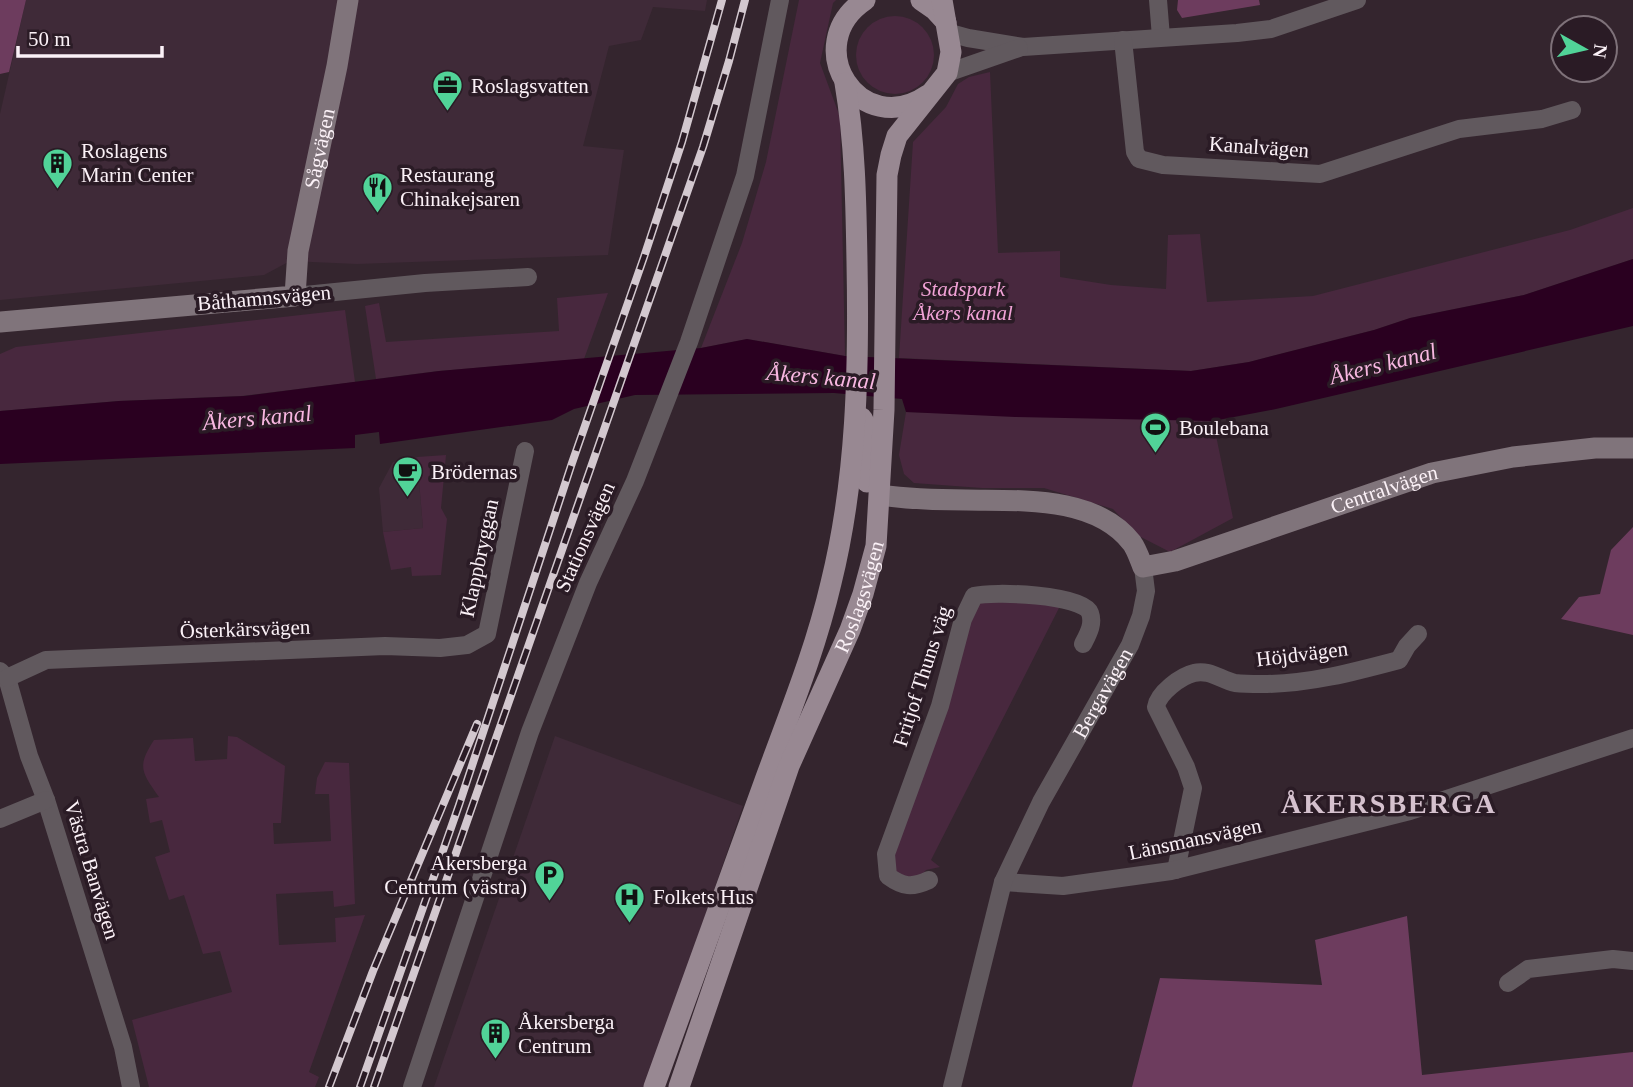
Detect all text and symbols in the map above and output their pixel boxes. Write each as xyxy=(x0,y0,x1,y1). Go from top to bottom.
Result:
scale bar xyxy=(18,14,161,58)
north arrow xyxy=(1549,14,1619,84)
text: 50 m xyxy=(28,27,71,51)
text: N xyxy=(1589,43,1612,60)
office icon: Roslagsvatten xyxy=(431,69,465,113)
place label: Roslagsvatten xyxy=(471,74,589,98)
street label: Sågvägen xyxy=(299,106,340,191)
street label: Kanalvägen xyxy=(1208,132,1310,163)
place label: Roslagens Marin Center xyxy=(81,139,194,187)
building icon: Roslagens Marin Center xyxy=(41,146,75,190)
place label: Restaurang Chinakejsaren xyxy=(400,163,521,211)
restaurant icon: Restaurang Chinakejsaren xyxy=(360,170,394,214)
park label: Stadspark Åkers kanal xyxy=(911,277,1013,325)
street label: Båthamnsvägen xyxy=(196,280,332,316)
water label: Åkers kanal xyxy=(1325,339,1439,390)
water label: Åkers kanal xyxy=(764,360,876,394)
water label: Åkers kanal xyxy=(200,401,312,435)
sports icon: Boulebana xyxy=(1139,411,1173,455)
place label: Boulebana xyxy=(1179,416,1269,440)
cafe icon: Brödernas xyxy=(391,455,425,499)
place label: Brödernas xyxy=(431,460,517,484)
street label: Centralvägen xyxy=(1327,460,1440,519)
street label: Stationsvägen xyxy=(550,478,620,596)
street label: Klappbryggan xyxy=(455,496,503,619)
street label: Roslagsvägen xyxy=(829,538,889,657)
street label: Fritjof Thuns väg xyxy=(888,602,956,749)
street label: Österkärsvägen xyxy=(179,615,311,643)
street label: Höjdvägen xyxy=(1255,636,1350,672)
street label: Bergavägen xyxy=(1068,643,1138,742)
district label: ÅKERSBERGA xyxy=(1281,788,1497,819)
street label: Västra Banvägen xyxy=(59,798,125,943)
street label: Länsmansvägen xyxy=(1126,813,1264,865)
place label: Akersberga Centrum (västra) xyxy=(384,851,528,899)
parking icon: Akersberga Centrum (västra) xyxy=(533,858,567,902)
hospital icon: Folkets Hus xyxy=(613,880,647,924)
place label: Folkets Hus xyxy=(653,885,754,909)
place label: Åkersberga Centrum xyxy=(518,1010,615,1058)
building icon: Åkersberga Centrum xyxy=(478,1017,512,1061)

